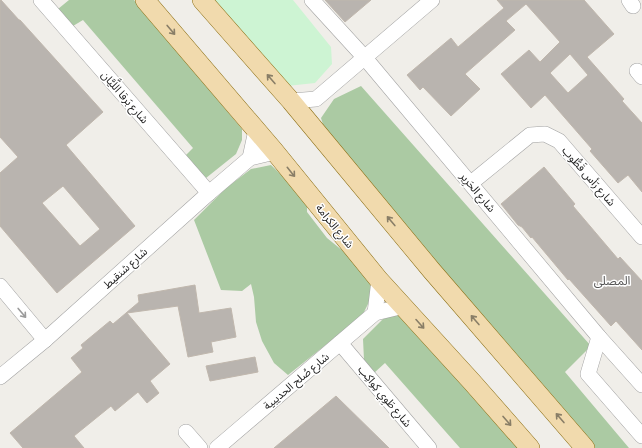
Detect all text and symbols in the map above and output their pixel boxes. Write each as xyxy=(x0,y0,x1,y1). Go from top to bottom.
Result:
one-way arrow xyxy=(166,24,175,35)
street label: شارع بَرقا اللَّيَّان xyxy=(98,67,153,127)
one-way arrow xyxy=(266,74,276,84)
street label: شارع رَأس قَطُّوب xyxy=(558,143,619,210)
one-way arrow xyxy=(286,166,295,177)
street label: شارع الحَرِير xyxy=(456,169,498,216)
street label: شارع الكرامة xyxy=(312,202,356,252)
one-way arrow xyxy=(386,216,395,226)
street label: شارع شنقيط xyxy=(101,245,151,292)
district label: المصلى xyxy=(594,274,631,289)
one-way arrow xyxy=(18,307,27,318)
one-way arrow xyxy=(471,315,480,325)
one-way arrow xyxy=(415,319,425,329)
street label: شارع صُلح الحديبية xyxy=(261,350,333,413)
street label: شارع طَوِي كِواكِب xyxy=(353,363,414,432)
one-way arrow xyxy=(556,414,565,424)
one-way arrow xyxy=(502,416,511,427)

